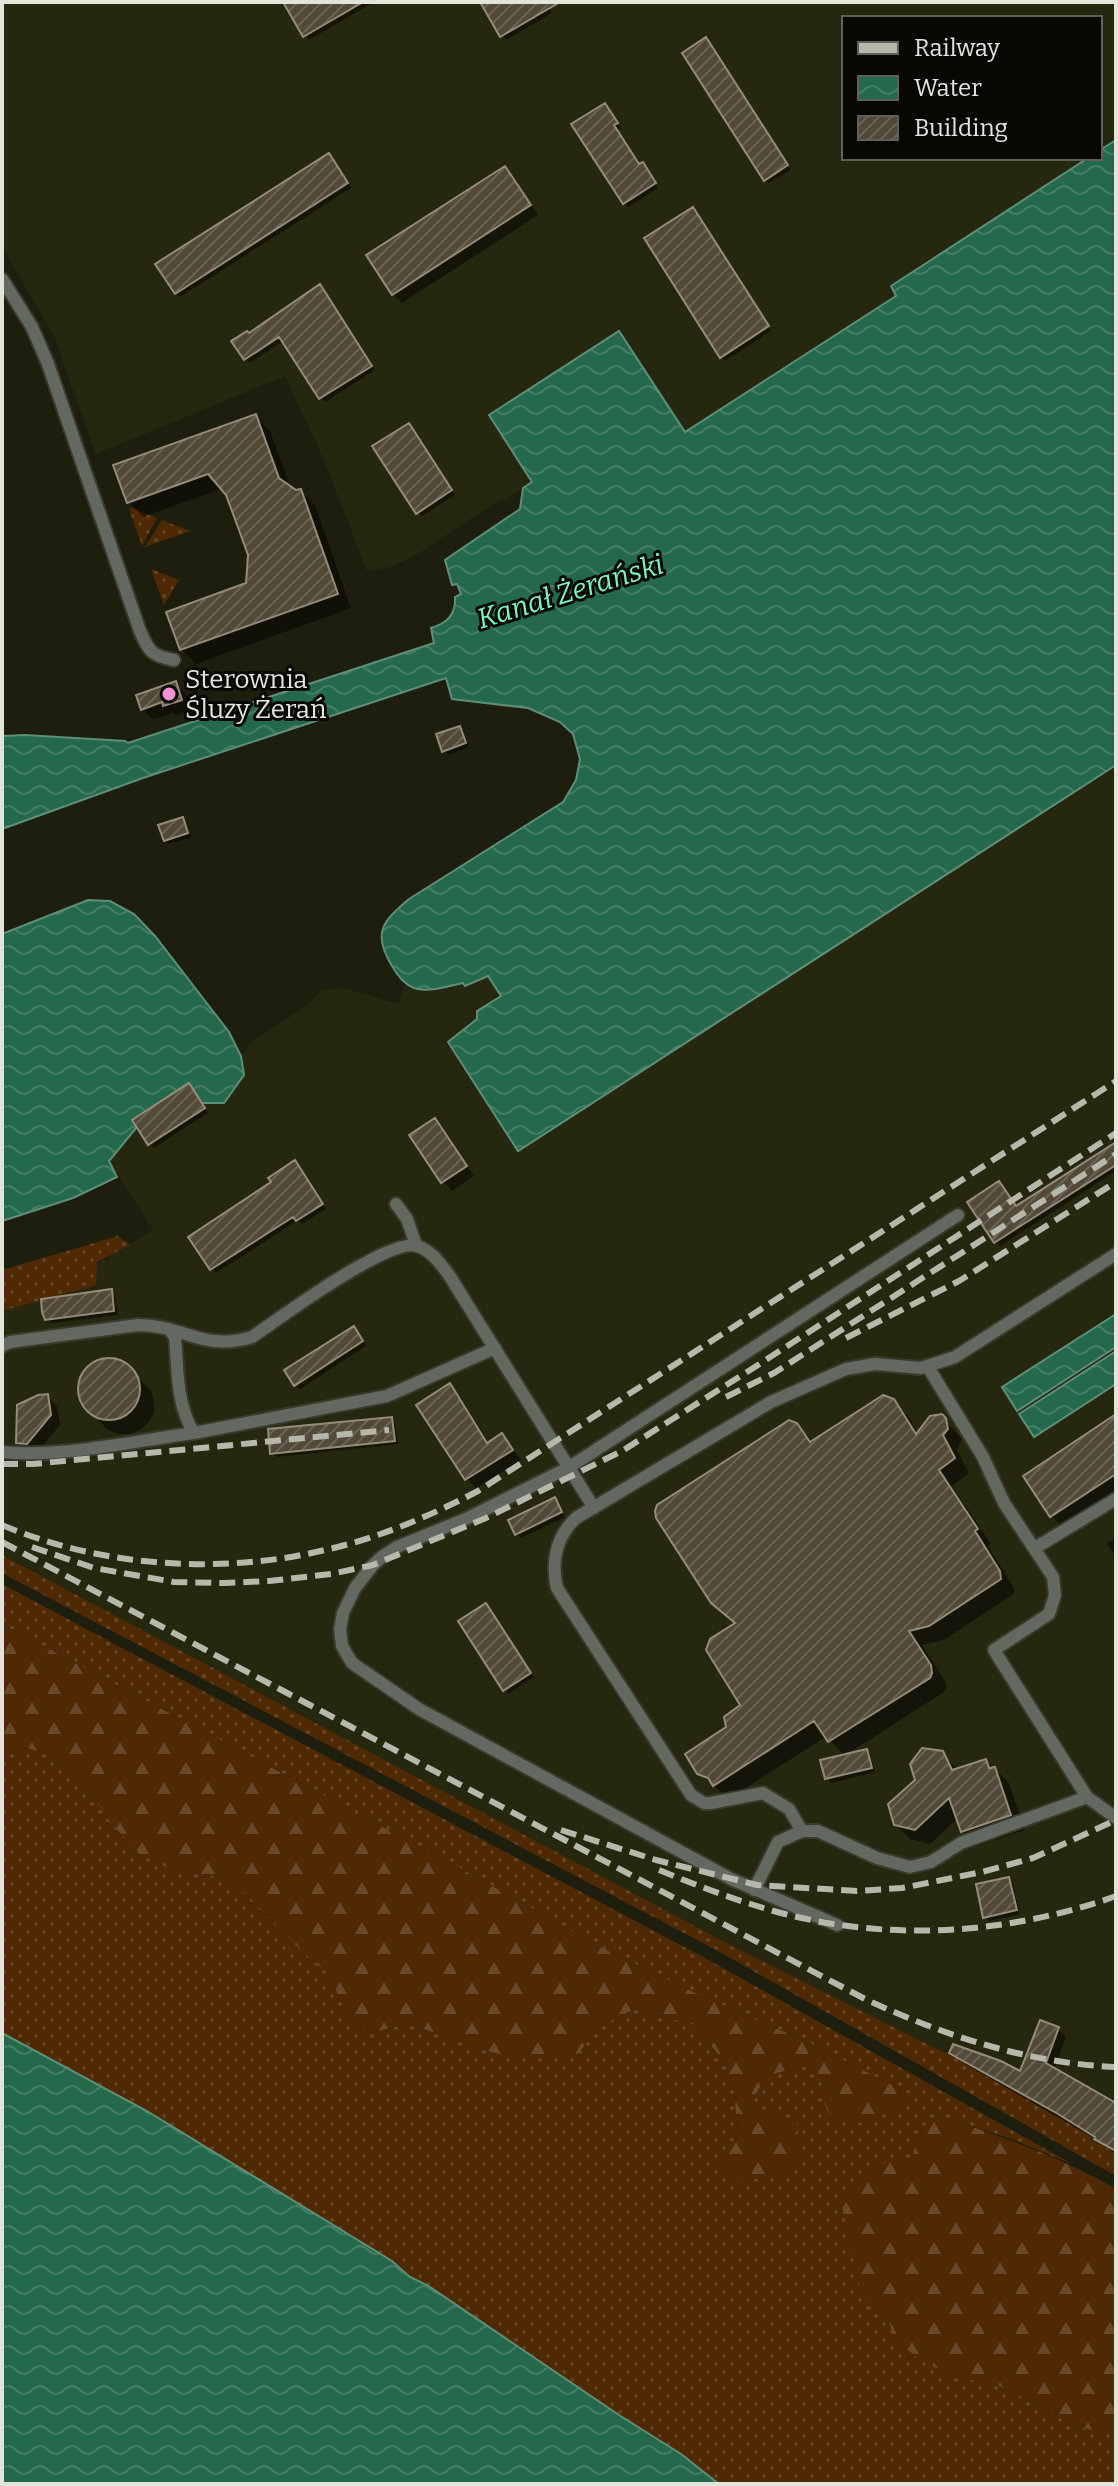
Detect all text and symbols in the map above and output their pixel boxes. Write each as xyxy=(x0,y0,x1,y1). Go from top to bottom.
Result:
legend xyxy=(842,16,1102,160)
text: Railway xyxy=(914,34,1000,62)
text: Water xyxy=(914,74,982,102)
text: Building xyxy=(914,114,1008,142)
water label: Kanał Żerański xyxy=(473,548,667,635)
place label: Sterownia Śluzy Żerań xyxy=(185,664,327,725)
marker: Sterownia Śluzy Żerań xyxy=(160,685,178,703)

